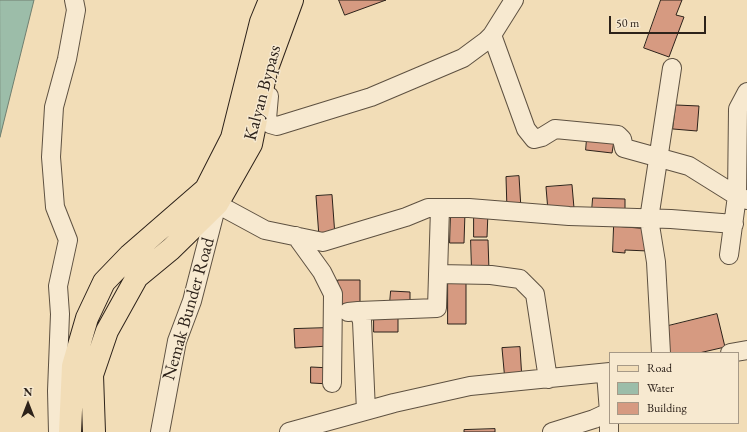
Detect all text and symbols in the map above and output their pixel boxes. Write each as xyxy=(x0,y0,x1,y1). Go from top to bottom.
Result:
scale bar xyxy=(611,8,708,34)
text: 50 m xyxy=(616,15,639,31)
street label: Kalyan Bypass xyxy=(240,43,286,143)
street label: Nemak Bunder Road xyxy=(158,235,220,383)
legend xyxy=(609,352,739,424)
text: Road xyxy=(647,360,672,376)
text: Water xyxy=(647,380,674,396)
north arrow xyxy=(8,384,48,424)
text: N xyxy=(24,385,32,399)
text: Building xyxy=(647,400,687,416)

